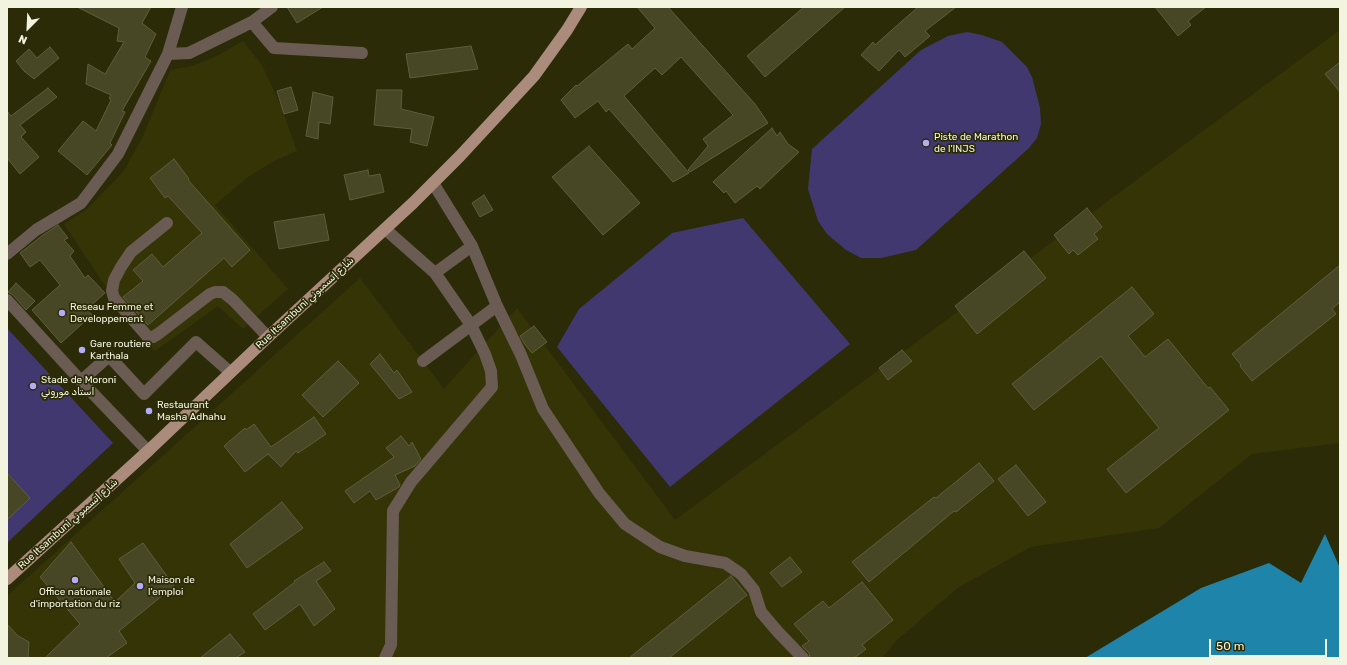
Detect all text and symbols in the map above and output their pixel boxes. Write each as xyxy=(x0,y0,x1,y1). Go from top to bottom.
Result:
north arrow xyxy=(8,8,48,48)
text: N xyxy=(17,32,29,47)
place label: Piste de Marathon de l'INJS xyxy=(934,131,1018,154)
marker: Piste de Marathon de l'INJS xyxy=(921,138,931,148)
street label: Rue Itsambuni شارع إتسمبوني xyxy=(253,254,357,352)
place label: Reseau Femme et Developpement xyxy=(70,301,153,324)
marker: Reseau Femme et Developpement xyxy=(57,308,67,318)
place label: Gare routiere Karthala xyxy=(90,338,151,362)
marker: Gare routiere Karthala xyxy=(77,345,87,355)
place label: Stade de Moroni استاد موروني xyxy=(41,374,116,398)
marker: Stade de Moroni استاد موروني xyxy=(28,381,38,391)
place label: Restaurant Masha Adhahu xyxy=(157,399,226,422)
marker: Restaurant Masha Adhahu xyxy=(144,406,154,416)
street label: Rue Itsambuni شارع إتسمبوني xyxy=(16,476,120,572)
place label: Maison de l'emploi xyxy=(148,574,195,598)
marker: Office nationale d'importation du riz xyxy=(70,575,80,585)
marker: Maison de l'emploi xyxy=(135,581,145,591)
place label: Office nationale d'importation du riz xyxy=(30,586,120,610)
scale bar xyxy=(1211,631,1329,657)
text: 50 m xyxy=(1216,639,1244,653)

